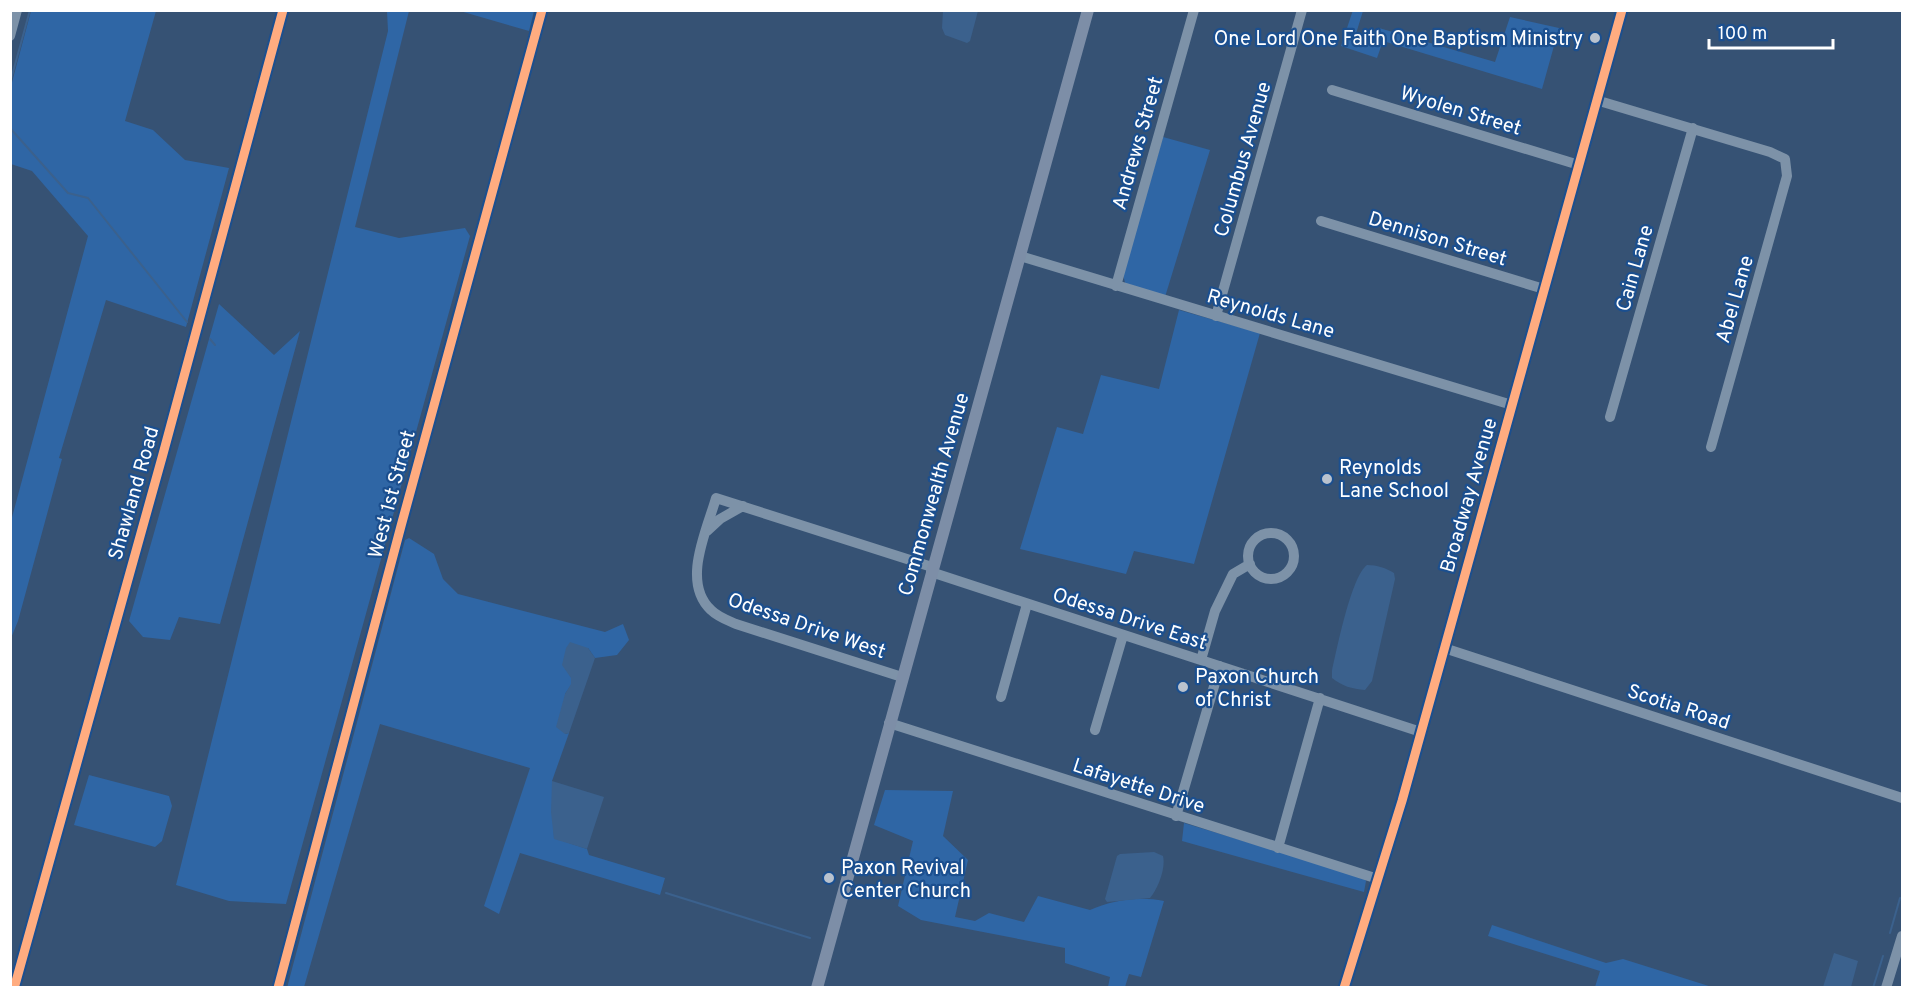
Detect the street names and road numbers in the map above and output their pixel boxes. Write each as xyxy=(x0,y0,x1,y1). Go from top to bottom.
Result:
street label: Andrews Street xyxy=(1107,74,1170,213)
street label: Columbus Avenue xyxy=(1209,79,1279,240)
street label: Wyolen Street xyxy=(1397,81,1524,143)
street label: Dennison Street xyxy=(1365,206,1510,273)
street label: Cain Lane xyxy=(1611,222,1661,315)
street label: Abel Lane xyxy=(1711,253,1761,346)
street label: Reynolds Lane xyxy=(1204,284,1337,346)
street label: Commonwealth Avenue xyxy=(893,390,976,599)
street label: Broadway Avenue xyxy=(1435,415,1504,576)
street label: Shawland Road xyxy=(103,424,166,563)
street label: West 1st Street xyxy=(363,427,423,562)
street label: Odessa Drive East xyxy=(1049,583,1210,657)
street label: Odessa Drive West xyxy=(724,588,889,666)
street label: Scotia Road xyxy=(1624,679,1733,737)
street label: Lafayette Drive xyxy=(1069,753,1208,820)

